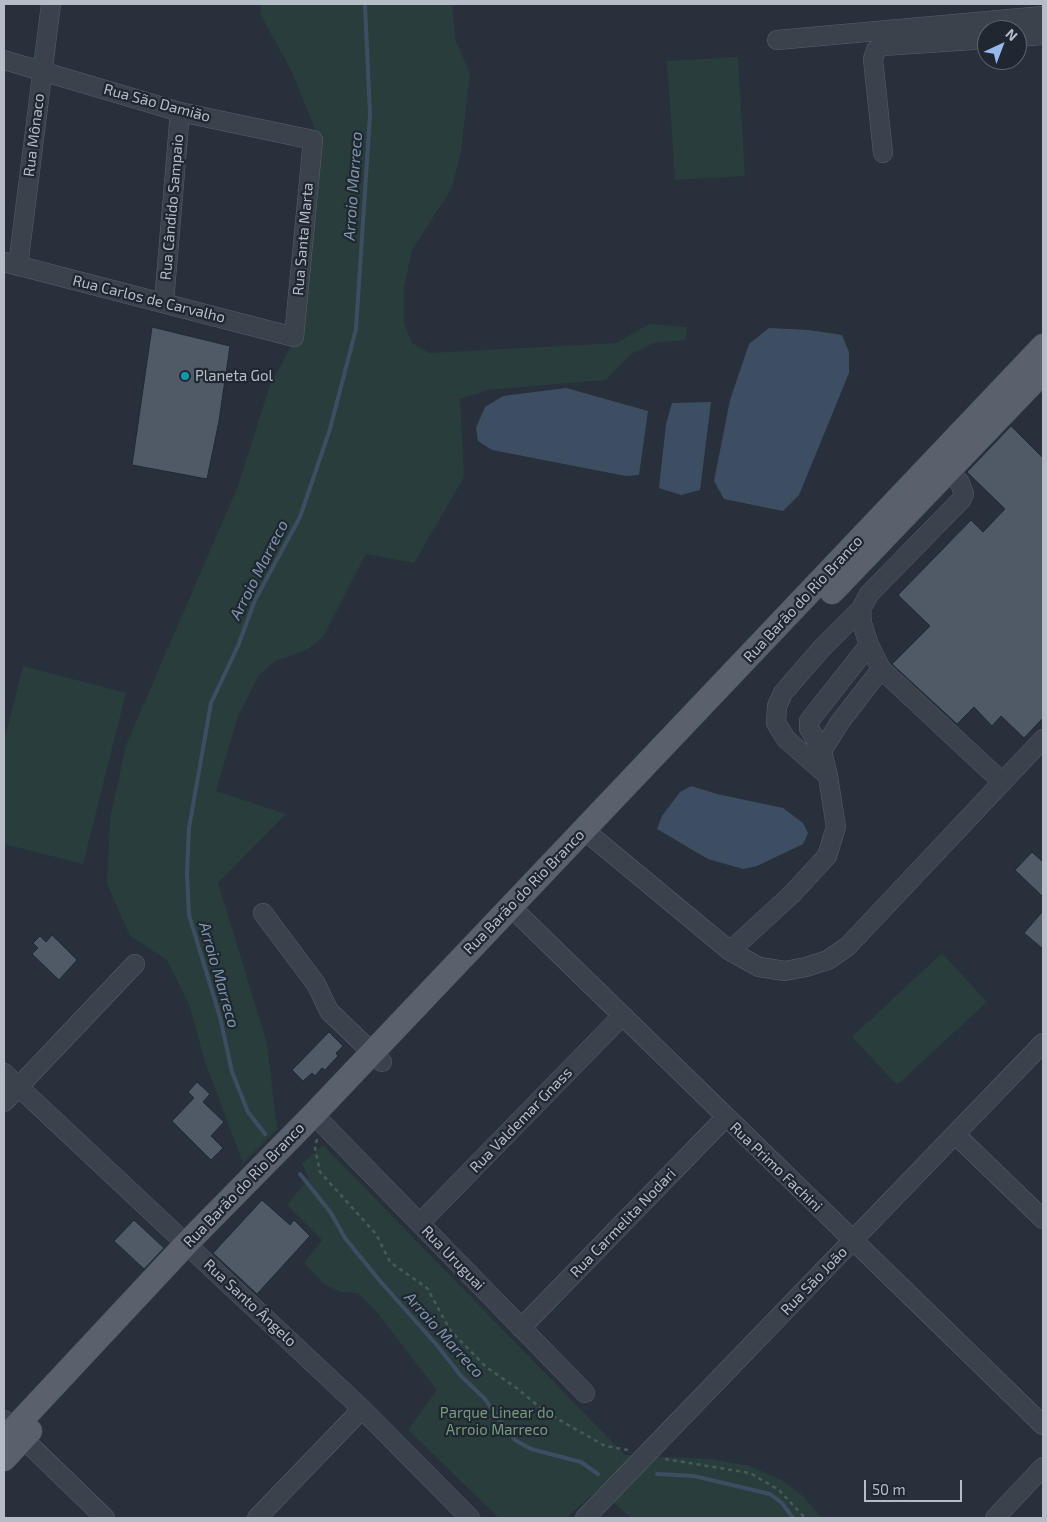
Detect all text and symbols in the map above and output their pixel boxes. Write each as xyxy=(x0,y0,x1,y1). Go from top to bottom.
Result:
north arrow xyxy=(977,20,1027,70)
text: N xyxy=(1002,25,1021,44)
street label: Rua São Damião xyxy=(102,80,212,126)
street label: Rua Mônaco xyxy=(20,92,48,178)
water label: Arroio Marreco xyxy=(340,131,366,241)
street label: Rua Cândido Sampaio xyxy=(157,133,187,281)
street label: Rua Santa Marta xyxy=(289,182,317,296)
street label: Rua Carlos de Carvalho xyxy=(71,271,227,327)
place label: Planeta Gol xyxy=(195,367,273,385)
marker: Planeta Gol xyxy=(179,370,191,382)
water label: Arroio Marreco xyxy=(226,517,292,623)
street label: Rua Barão do Rio Branco xyxy=(740,532,866,666)
street label: Rua Barão do Rio Branco xyxy=(460,826,588,958)
water label: Arroio Marreco xyxy=(195,920,243,1030)
street label: Rua Valdemar Gnass xyxy=(466,1063,576,1177)
street label: Rua Primo Fachini xyxy=(726,1118,826,1216)
street label: Rua Barão do Rio Branco xyxy=(180,1119,308,1251)
street label: Rua Carmelita Nodari xyxy=(566,1165,680,1281)
street label: Rua Uruguai xyxy=(418,1222,488,1294)
street label: Rua São João xyxy=(777,1243,851,1319)
street label: Rua Santo Ângelo xyxy=(200,1256,300,1350)
water label: Arroio Marreco xyxy=(400,1288,488,1382)
park label: Parque Linear do Arroio Marreco xyxy=(440,1404,554,1439)
scale bar xyxy=(867,1470,964,1502)
text: 50 m xyxy=(872,1480,906,1498)

